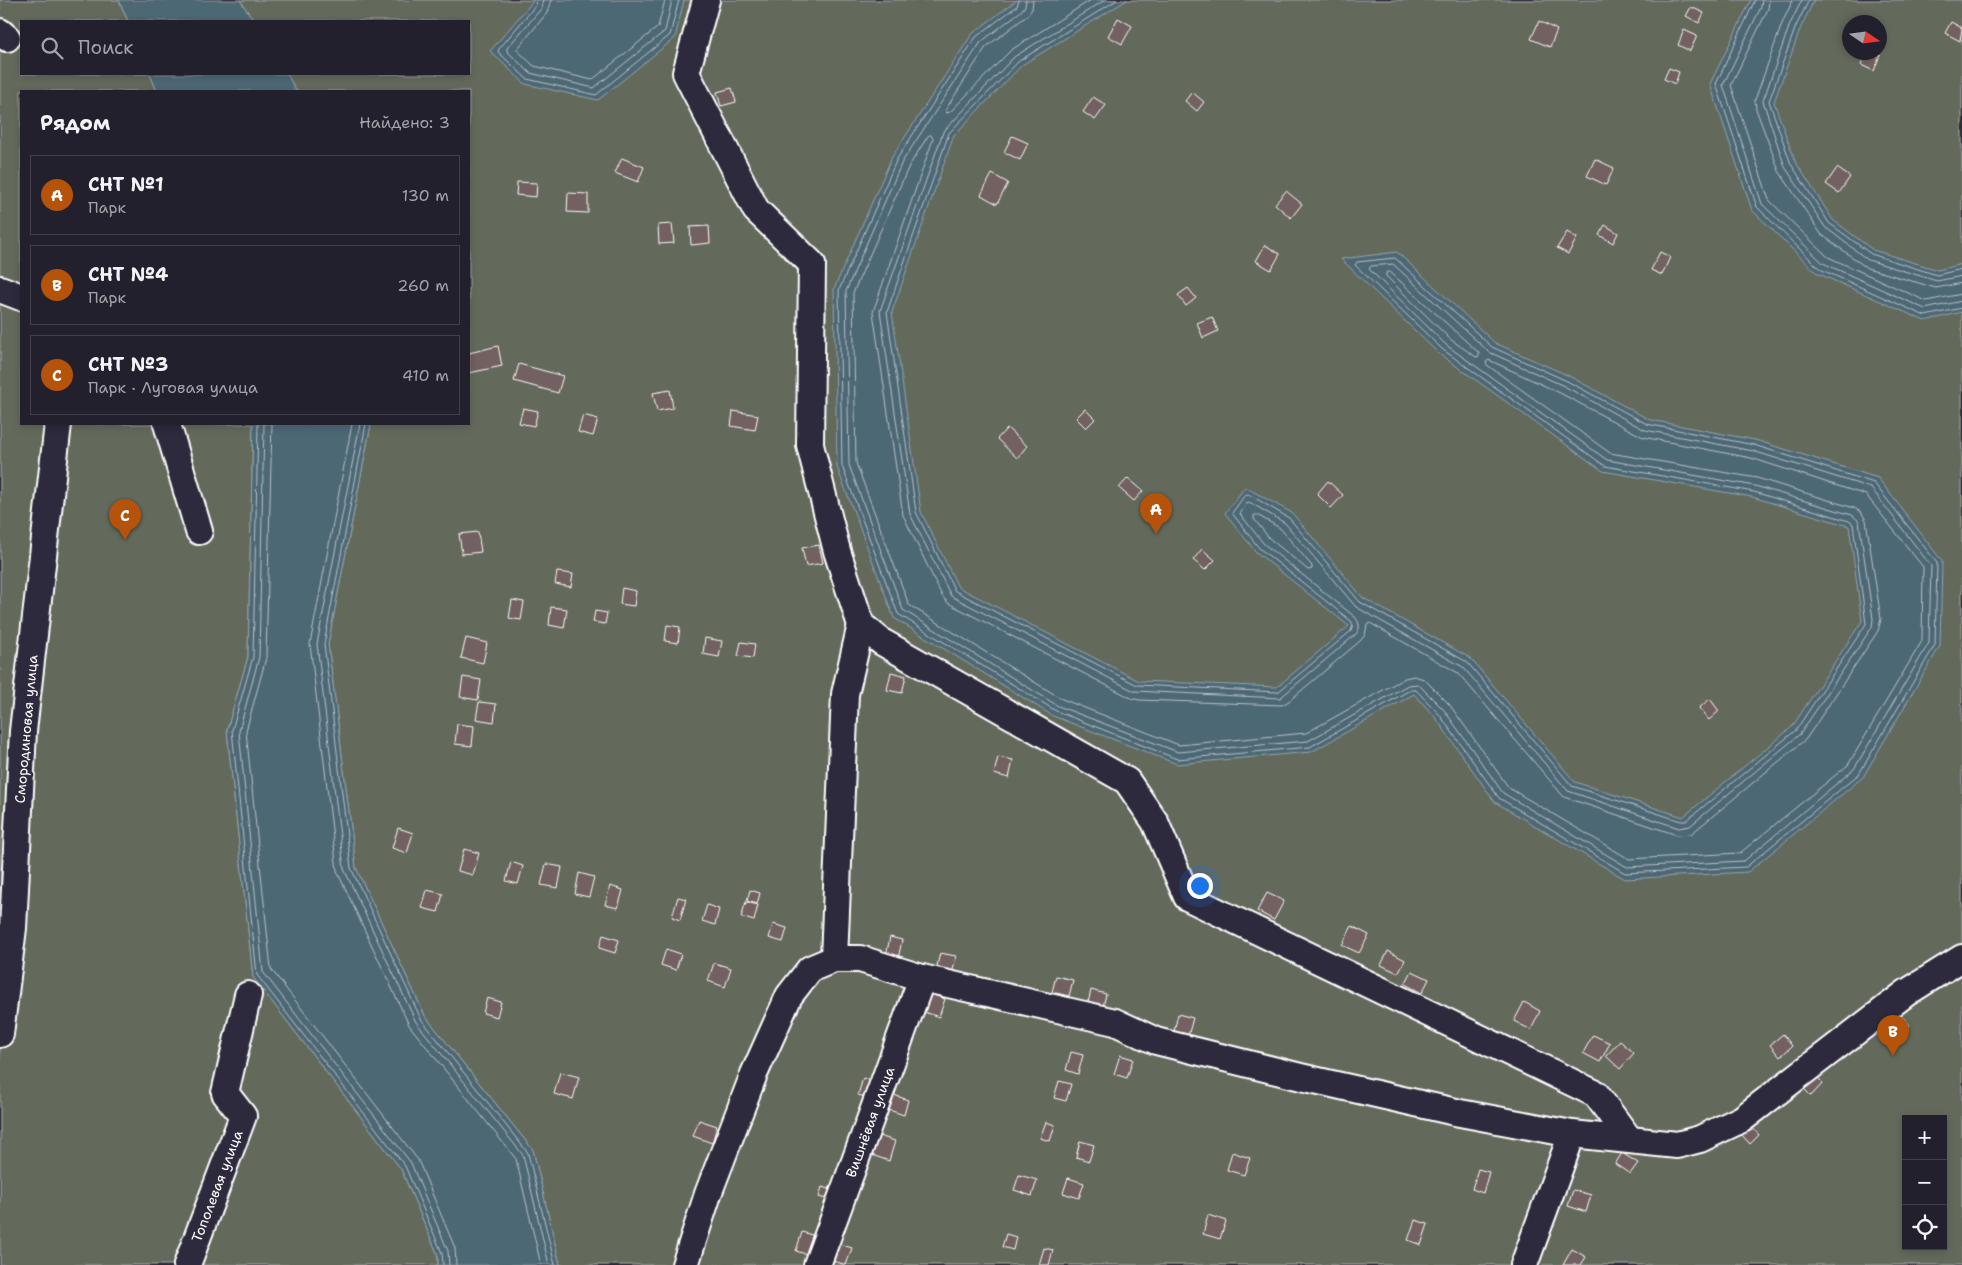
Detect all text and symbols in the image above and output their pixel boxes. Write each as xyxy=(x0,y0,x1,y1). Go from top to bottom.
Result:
north arrow xyxy=(1842,15,1887,60)
search box xyxy=(20,20,470,75)
icon: search xyxy=(38,34,66,62)
text: Поиск xyxy=(78,35,133,60)
text: Рядом xyxy=(40,109,110,137)
text: Найдено: 3 xyxy=(359,112,450,133)
text: СНТ №1 xyxy=(88,172,164,197)
text: A xyxy=(51,185,63,206)
text: 130 m xyxy=(402,185,449,206)
text: Парк xyxy=(88,197,126,218)
text: СНТ №4 xyxy=(88,262,168,287)
text: B xyxy=(52,275,62,296)
text: 260 m xyxy=(397,275,449,296)
text: Парк xyxy=(88,287,126,308)
text: СНТ №3 xyxy=(88,352,168,377)
text: C xyxy=(52,365,62,386)
text: 410 m xyxy=(402,365,449,386)
text: Парк · Луговая улица xyxy=(88,377,258,398)
pin: A xyxy=(1140,493,1172,534)
pin: C xyxy=(109,499,141,540)
street label: Смородиновая улица xyxy=(11,654,41,804)
your location xyxy=(1187,873,1213,899)
pin: B xyxy=(1877,1015,1909,1056)
street label: Вишнёвая улица xyxy=(842,1064,898,1180)
map controls xyxy=(1902,1115,1947,1250)
button: + xyxy=(1902,1115,1947,1160)
street label: Тополевая улица xyxy=(187,1127,247,1244)
button: − xyxy=(1902,1160,1947,1205)
button: locate xyxy=(1902,1205,1947,1250)

